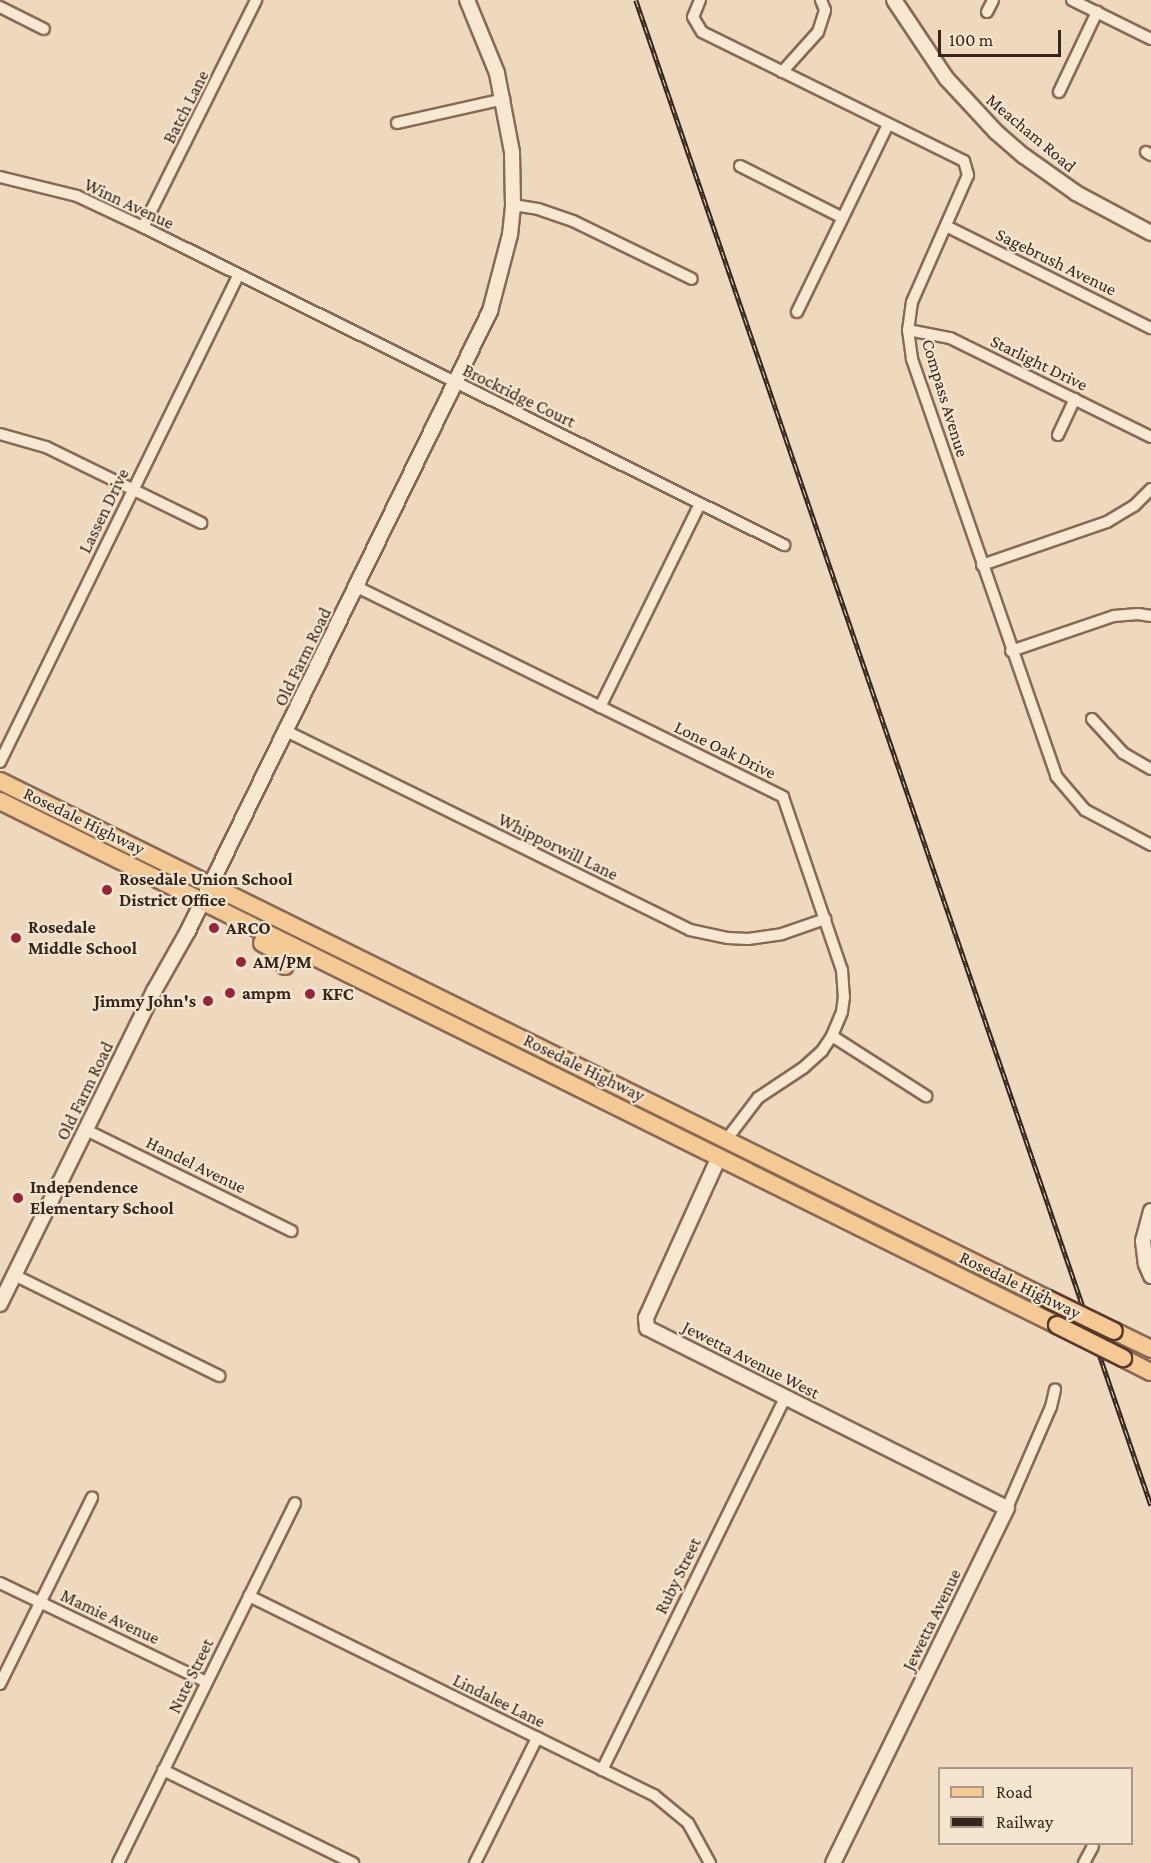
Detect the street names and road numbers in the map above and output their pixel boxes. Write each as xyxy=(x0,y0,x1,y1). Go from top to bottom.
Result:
street label: Batch Lane xyxy=(158,67,214,147)
street label: Meacham Road xyxy=(982,89,1080,177)
street label: Winn Avenue xyxy=(81,174,177,234)
street label: Sagebrush Avenue xyxy=(992,223,1120,301)
street label: Starlight Drive xyxy=(987,330,1091,396)
street label: Compass Avenue xyxy=(917,336,973,460)
street label: Brockridge Court xyxy=(459,359,579,433)
street label: Lassen Drive xyxy=(74,465,134,557)
street label: Old Farm Road xyxy=(270,604,336,710)
street label: Lone Oak Drive xyxy=(671,716,779,784)
street label: Rosedale Highway xyxy=(20,782,148,860)
street label: Whipporwill Lane xyxy=(494,809,622,885)
street label: Rosedale Highway xyxy=(520,1029,648,1107)
street label: Old Farm Road xyxy=(52,1038,118,1144)
street label: Handel Avenue xyxy=(143,1132,249,1198)
street label: Rosedale Highway xyxy=(956,1246,1084,1324)
street label: Jewetta Avenue West xyxy=(679,1316,823,1404)
street label: Ruby Street xyxy=(650,1534,706,1618)
street label: Jewetta Avenue xyxy=(898,1565,966,1675)
street label: Mamie Avenue xyxy=(57,1585,163,1649)
street label: Nute Street xyxy=(164,1635,218,1717)
street label: Lindalee Lane xyxy=(449,1669,549,1733)

